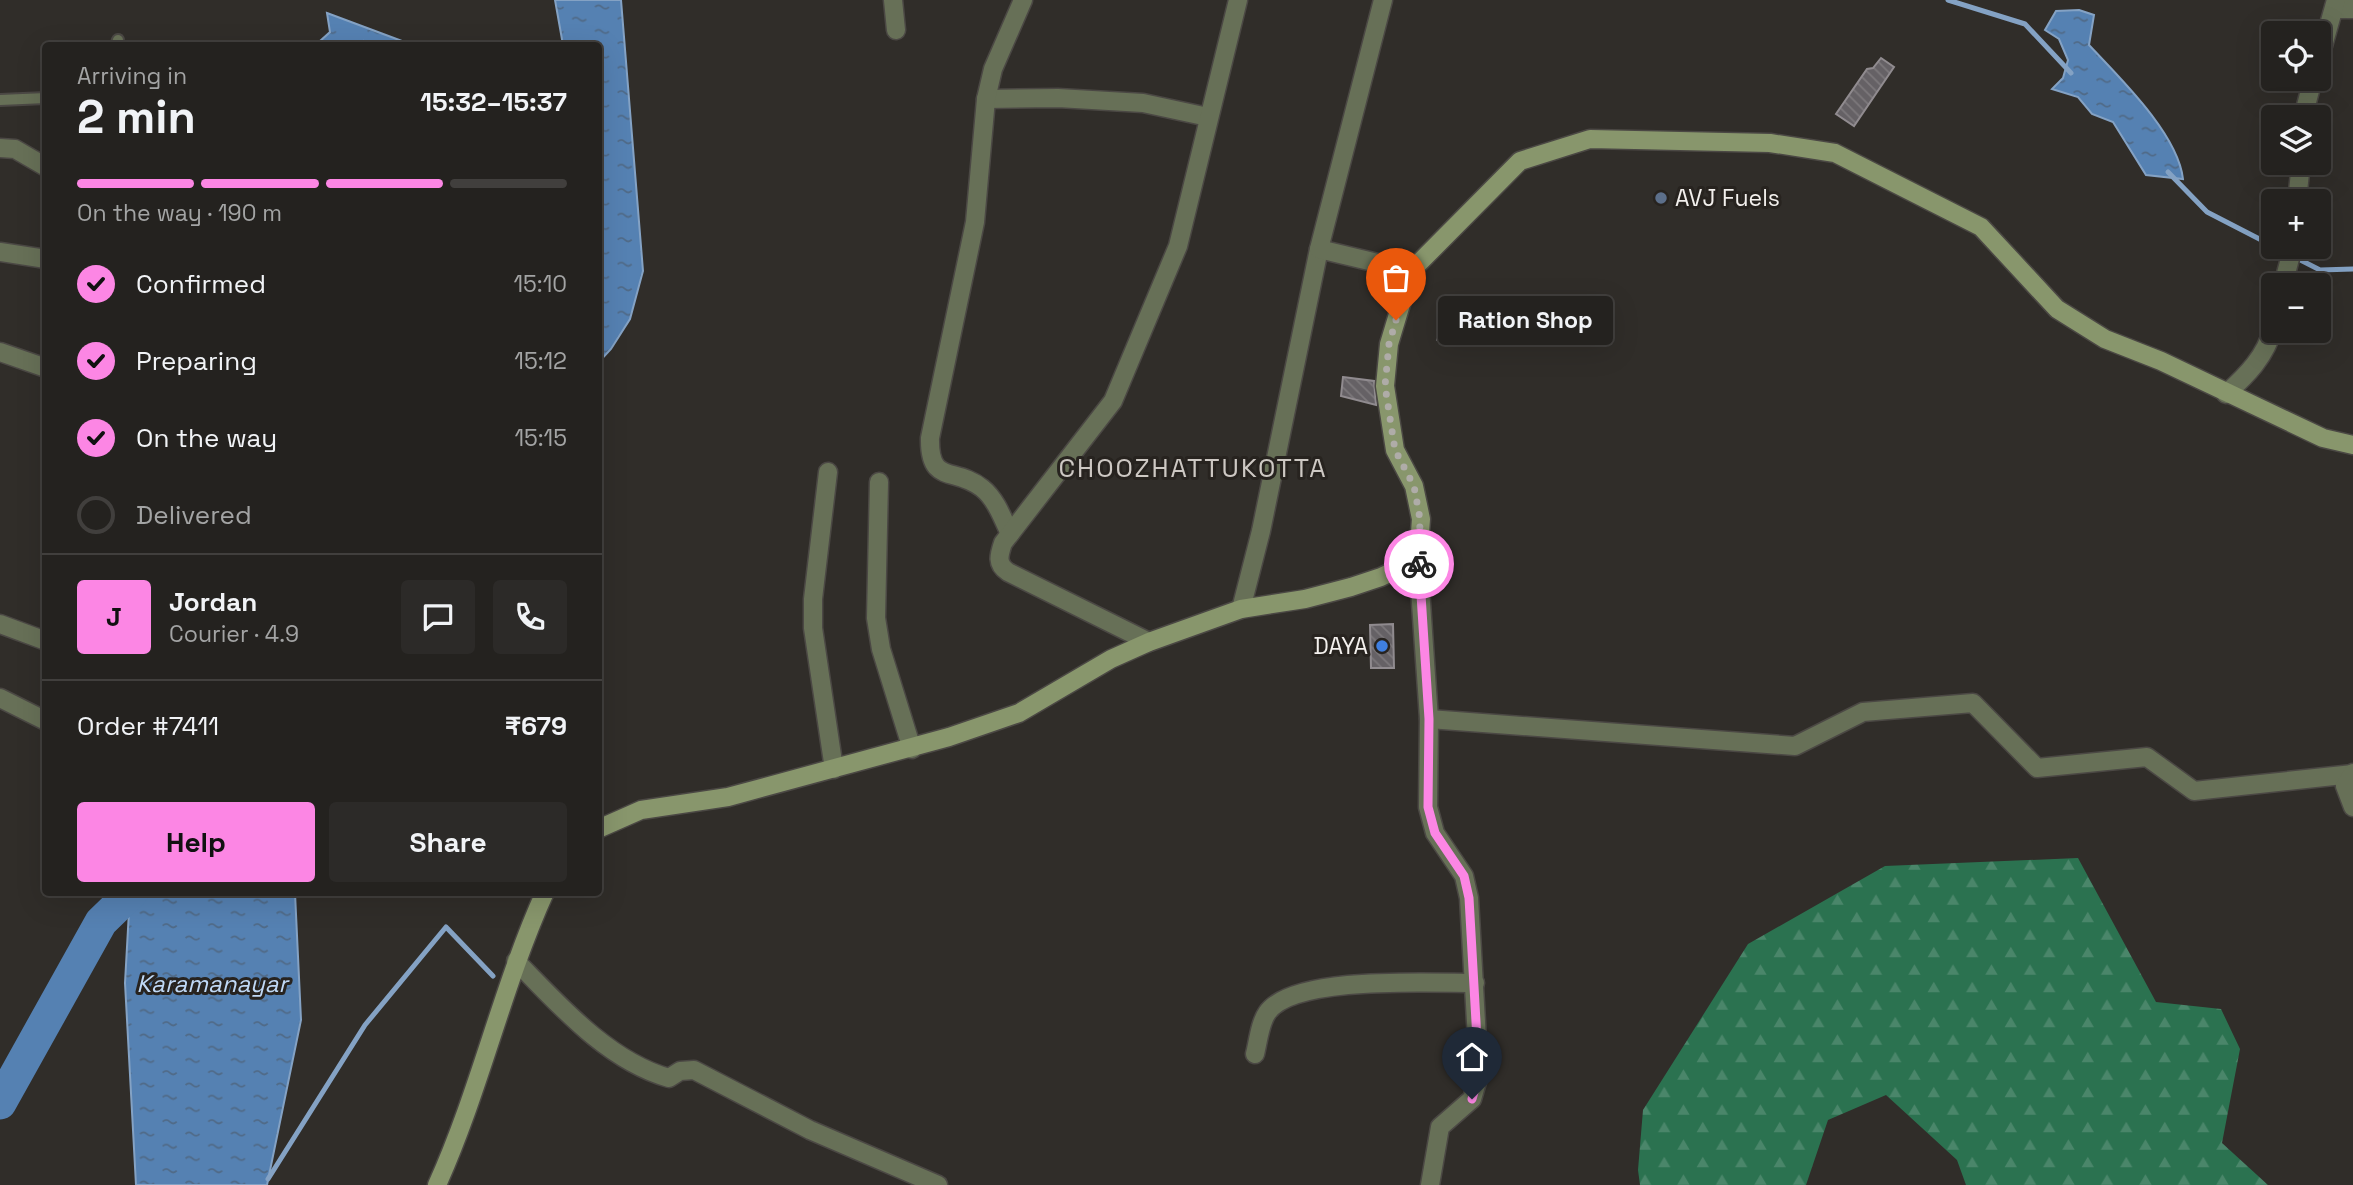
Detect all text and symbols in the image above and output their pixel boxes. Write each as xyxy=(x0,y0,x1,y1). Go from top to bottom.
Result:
map controls xyxy=(2261,21,2331,343)
button: locate xyxy=(2261,21,2331,91)
text: Arriving in xyxy=(77,61,187,91)
text: 15:32–15:37 xyxy=(420,85,567,119)
text: 2 min xyxy=(77,88,196,146)
button: layers xyxy=(2261,105,2331,175)
place label: AVJ Fuels xyxy=(1675,183,1780,213)
button: + xyxy=(2261,189,2331,259)
marker: AVJ Fuels xyxy=(1653,190,1669,206)
text: On the way · 190 m xyxy=(77,198,282,228)
pin xyxy=(1366,248,1426,320)
icon: bag xyxy=(1377,259,1415,297)
icon: check xyxy=(77,265,115,303)
text: Confirmed xyxy=(136,267,266,301)
text: 15:10 xyxy=(513,269,567,299)
button: − xyxy=(2261,273,2331,343)
callout: Ration Shop xyxy=(1438,296,1613,344)
text: Ration Shop xyxy=(1458,305,1593,335)
icon: check xyxy=(77,342,115,380)
text: Preparing xyxy=(136,344,257,378)
text: 15:12 xyxy=(514,346,567,376)
icon: check xyxy=(77,419,115,457)
text: On the way xyxy=(136,421,277,455)
text: 15:15 xyxy=(514,423,567,453)
district label: CHOOZHATTUKOTTA xyxy=(1058,451,1328,485)
text: Delivered xyxy=(136,498,252,532)
courier xyxy=(1384,529,1454,599)
icon: bike xyxy=(1400,545,1438,583)
button: chat xyxy=(401,580,475,654)
button: phone xyxy=(493,580,567,654)
text: Jordan xyxy=(169,585,257,619)
text: J xyxy=(106,600,122,634)
text: Courier · 4.9 xyxy=(169,619,299,649)
place label: DAYA xyxy=(1313,631,1368,661)
marker: DAYA xyxy=(1374,638,1390,654)
text: Order #7411 xyxy=(77,709,219,743)
text: ₹679 xyxy=(505,709,567,743)
button: Help xyxy=(77,802,315,882)
button: Share xyxy=(329,802,567,882)
water label: Karamanayar xyxy=(136,968,290,999)
pin xyxy=(1442,1027,1502,1099)
icon: home xyxy=(1453,1038,1491,1076)

